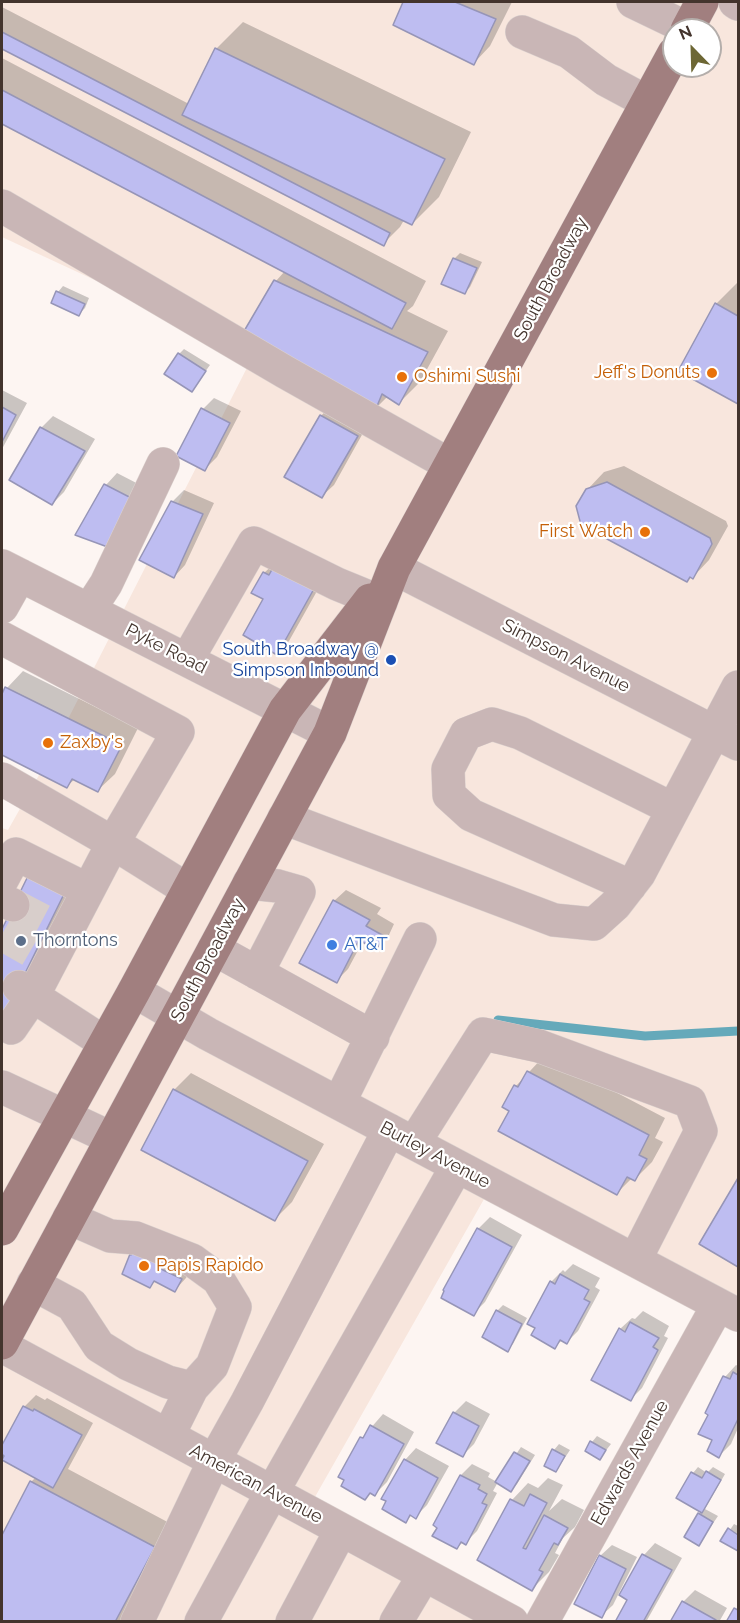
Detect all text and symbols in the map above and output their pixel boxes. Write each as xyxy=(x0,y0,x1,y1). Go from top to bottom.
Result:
north arrow xyxy=(662,18,722,78)
text: N xyxy=(676,22,695,44)
street label: South Broadway xyxy=(509,214,593,344)
place label: Jeff's Donuts xyxy=(594,362,700,384)
place label: Oshimi Sushi xyxy=(414,366,520,388)
marker: Jeff's Donuts xyxy=(705,366,719,380)
marker: Oshimi Sushi xyxy=(395,370,409,384)
place label: First Watch xyxy=(539,521,633,543)
marker: First Watch xyxy=(638,525,652,539)
street label: Simpson Avenue xyxy=(499,615,633,697)
street label: Pyke Road xyxy=(122,619,210,679)
place label: South Broadway @ Simpson Inbound xyxy=(222,639,379,682)
marker: South Broadway @ Simpson Inbound xyxy=(384,653,398,667)
place label: Zaxby's xyxy=(60,732,123,754)
marker: Zaxby's xyxy=(41,736,55,750)
street label: South Broadway xyxy=(166,895,250,1025)
place label: Thorntons xyxy=(33,930,118,952)
marker: Thorntons xyxy=(14,934,28,948)
place label: AT&T xyxy=(344,934,388,956)
marker: AT&T xyxy=(325,938,339,952)
street label: Burley Avenue xyxy=(376,1117,494,1193)
place label: Papis Rapido xyxy=(156,1255,264,1277)
marker: Papis Rapido xyxy=(137,1259,151,1273)
street label: Edwards Avenue xyxy=(587,1397,673,1529)
street label: American Avenue xyxy=(186,1440,326,1528)

